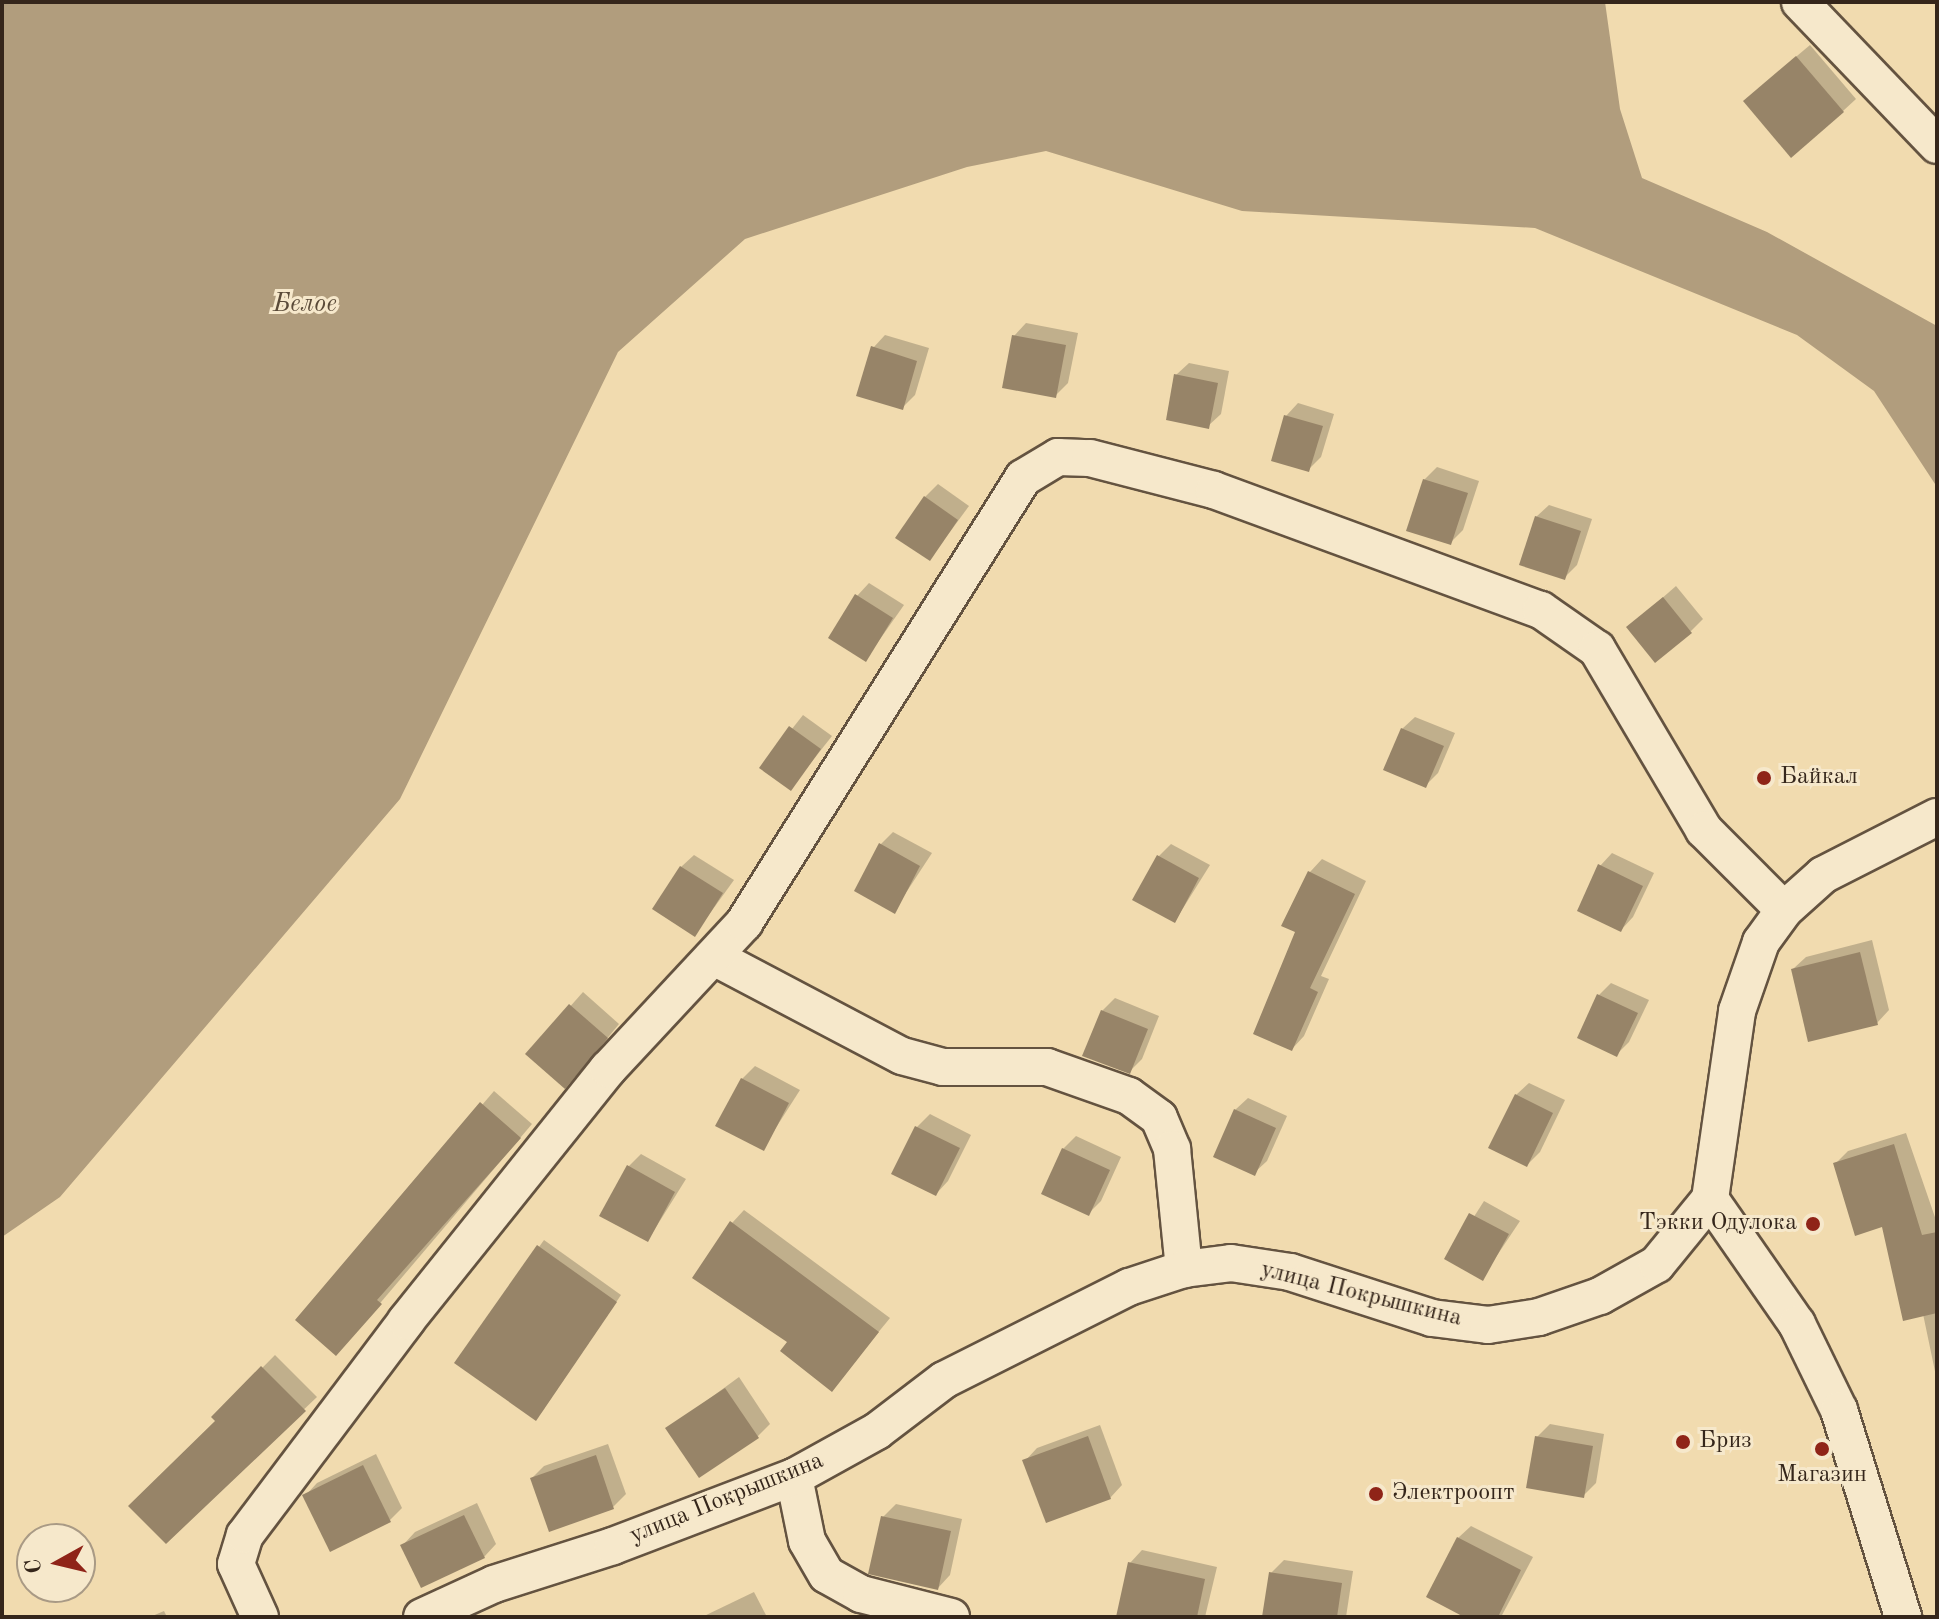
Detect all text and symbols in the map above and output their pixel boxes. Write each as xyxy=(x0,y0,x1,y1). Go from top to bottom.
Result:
water label: Белое xyxy=(273,289,337,321)
place label: Байкал xyxy=(1780,764,1858,792)
marker: Байкал xyxy=(1755,769,1773,787)
place label: Тэкки Одулока xyxy=(1639,1210,1797,1238)
marker: Тэкки Одулока xyxy=(1804,1215,1822,1233)
street label: улица Покрышкина xyxy=(1257,1256,1465,1334)
place label: Бриз xyxy=(1699,1428,1752,1456)
marker: Бриз xyxy=(1674,1433,1692,1451)
marker: Магазин xyxy=(1813,1440,1831,1458)
street label: улица Покрышкина xyxy=(626,1447,828,1551)
place label: Магазин xyxy=(1777,1462,1867,1490)
place label: Электроопт xyxy=(1392,1480,1515,1508)
marker: Электроопт xyxy=(1367,1485,1385,1503)
north arrow xyxy=(16,1523,96,1603)
text: С xyxy=(22,1557,46,1575)

